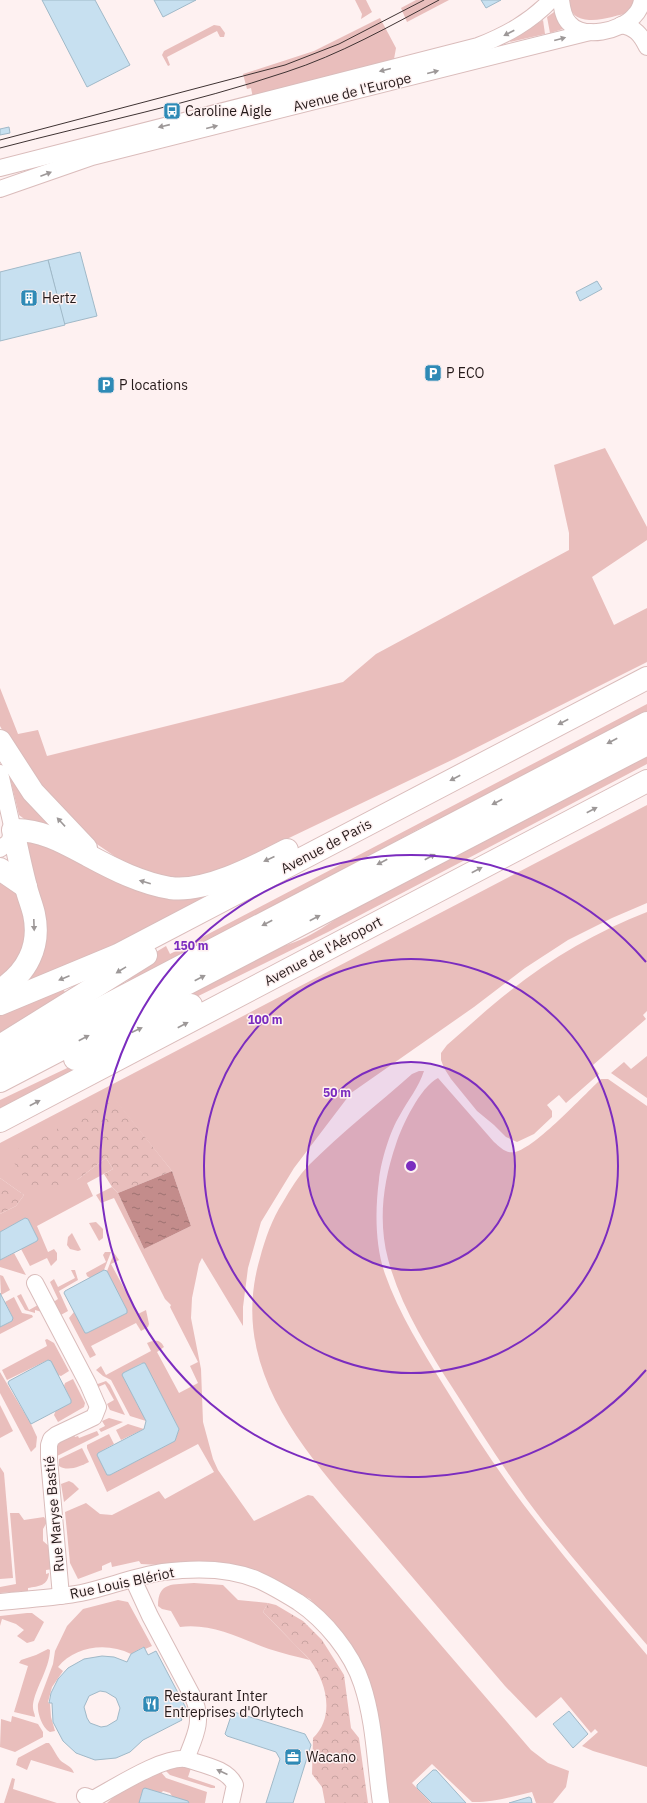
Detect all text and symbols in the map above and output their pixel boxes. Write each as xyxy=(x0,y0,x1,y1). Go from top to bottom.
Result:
one-way arrow xyxy=(503,30,515,36)
one-way arrow xyxy=(554,36,566,42)
one-way arrow xyxy=(379,67,391,73)
street label: Avenue de l'Europe xyxy=(291,69,413,115)
one-way arrow xyxy=(427,69,439,75)
bus stop icon: Caroline Aigle xyxy=(162,101,182,121)
place label: Caroline Aigle xyxy=(185,102,272,120)
one-way arrow xyxy=(158,123,170,129)
one-way arrow xyxy=(206,124,218,130)
one-way arrow xyxy=(41,170,53,176)
building icon: Hertz xyxy=(19,288,39,308)
place label: Hertz xyxy=(42,289,77,307)
parking icon: P ECO xyxy=(423,363,443,383)
place label: P ECO xyxy=(446,364,484,382)
parking icon: P locations xyxy=(96,375,116,395)
place label: P locations xyxy=(119,376,188,394)
one-way arrow xyxy=(557,719,569,725)
one-way arrow xyxy=(607,738,618,745)
one-way arrow xyxy=(449,775,460,782)
one-way arrow xyxy=(492,799,503,805)
one-way arrow xyxy=(586,807,598,814)
street label: Avenue de Paris xyxy=(277,814,375,878)
one-way arrow xyxy=(56,817,66,827)
one-way arrow xyxy=(424,854,436,860)
one-way arrow xyxy=(263,856,275,862)
one-way arrow xyxy=(377,859,388,866)
one-way arrow xyxy=(471,867,482,874)
one-way arrow xyxy=(139,879,151,885)
street label: Avenue de l'Aéroport xyxy=(261,912,385,990)
one-way arrow xyxy=(309,915,321,921)
one-way arrow xyxy=(31,919,38,931)
one-way arrow xyxy=(261,919,273,926)
text: 150 m xyxy=(173,938,209,953)
one-way arrow xyxy=(116,966,126,974)
one-way arrow xyxy=(58,975,69,981)
one-way arrow xyxy=(194,975,206,981)
text: 100 m xyxy=(247,1012,283,1027)
one-way arrow xyxy=(177,1021,189,1028)
one-way arrow xyxy=(131,1027,143,1033)
one-way arrow xyxy=(79,1035,90,1041)
text: 50 m xyxy=(323,1085,351,1100)
one-way arrow xyxy=(29,1100,40,1106)
centre of rings xyxy=(404,1159,418,1173)
street label: Rue Maryse Bastié xyxy=(40,1455,68,1573)
street label: Rue Louis Blériot xyxy=(68,1563,176,1603)
place label: Restaurant Inter Entreprises d'Orlytech xyxy=(164,1687,304,1721)
restaurant icon: Restaurant Inter Entreprises d'Orlytech xyxy=(141,1694,161,1714)
office icon: Wacano xyxy=(283,1747,303,1767)
place label: Wacano xyxy=(306,1748,356,1766)
one-way arrow xyxy=(216,1769,228,1775)

